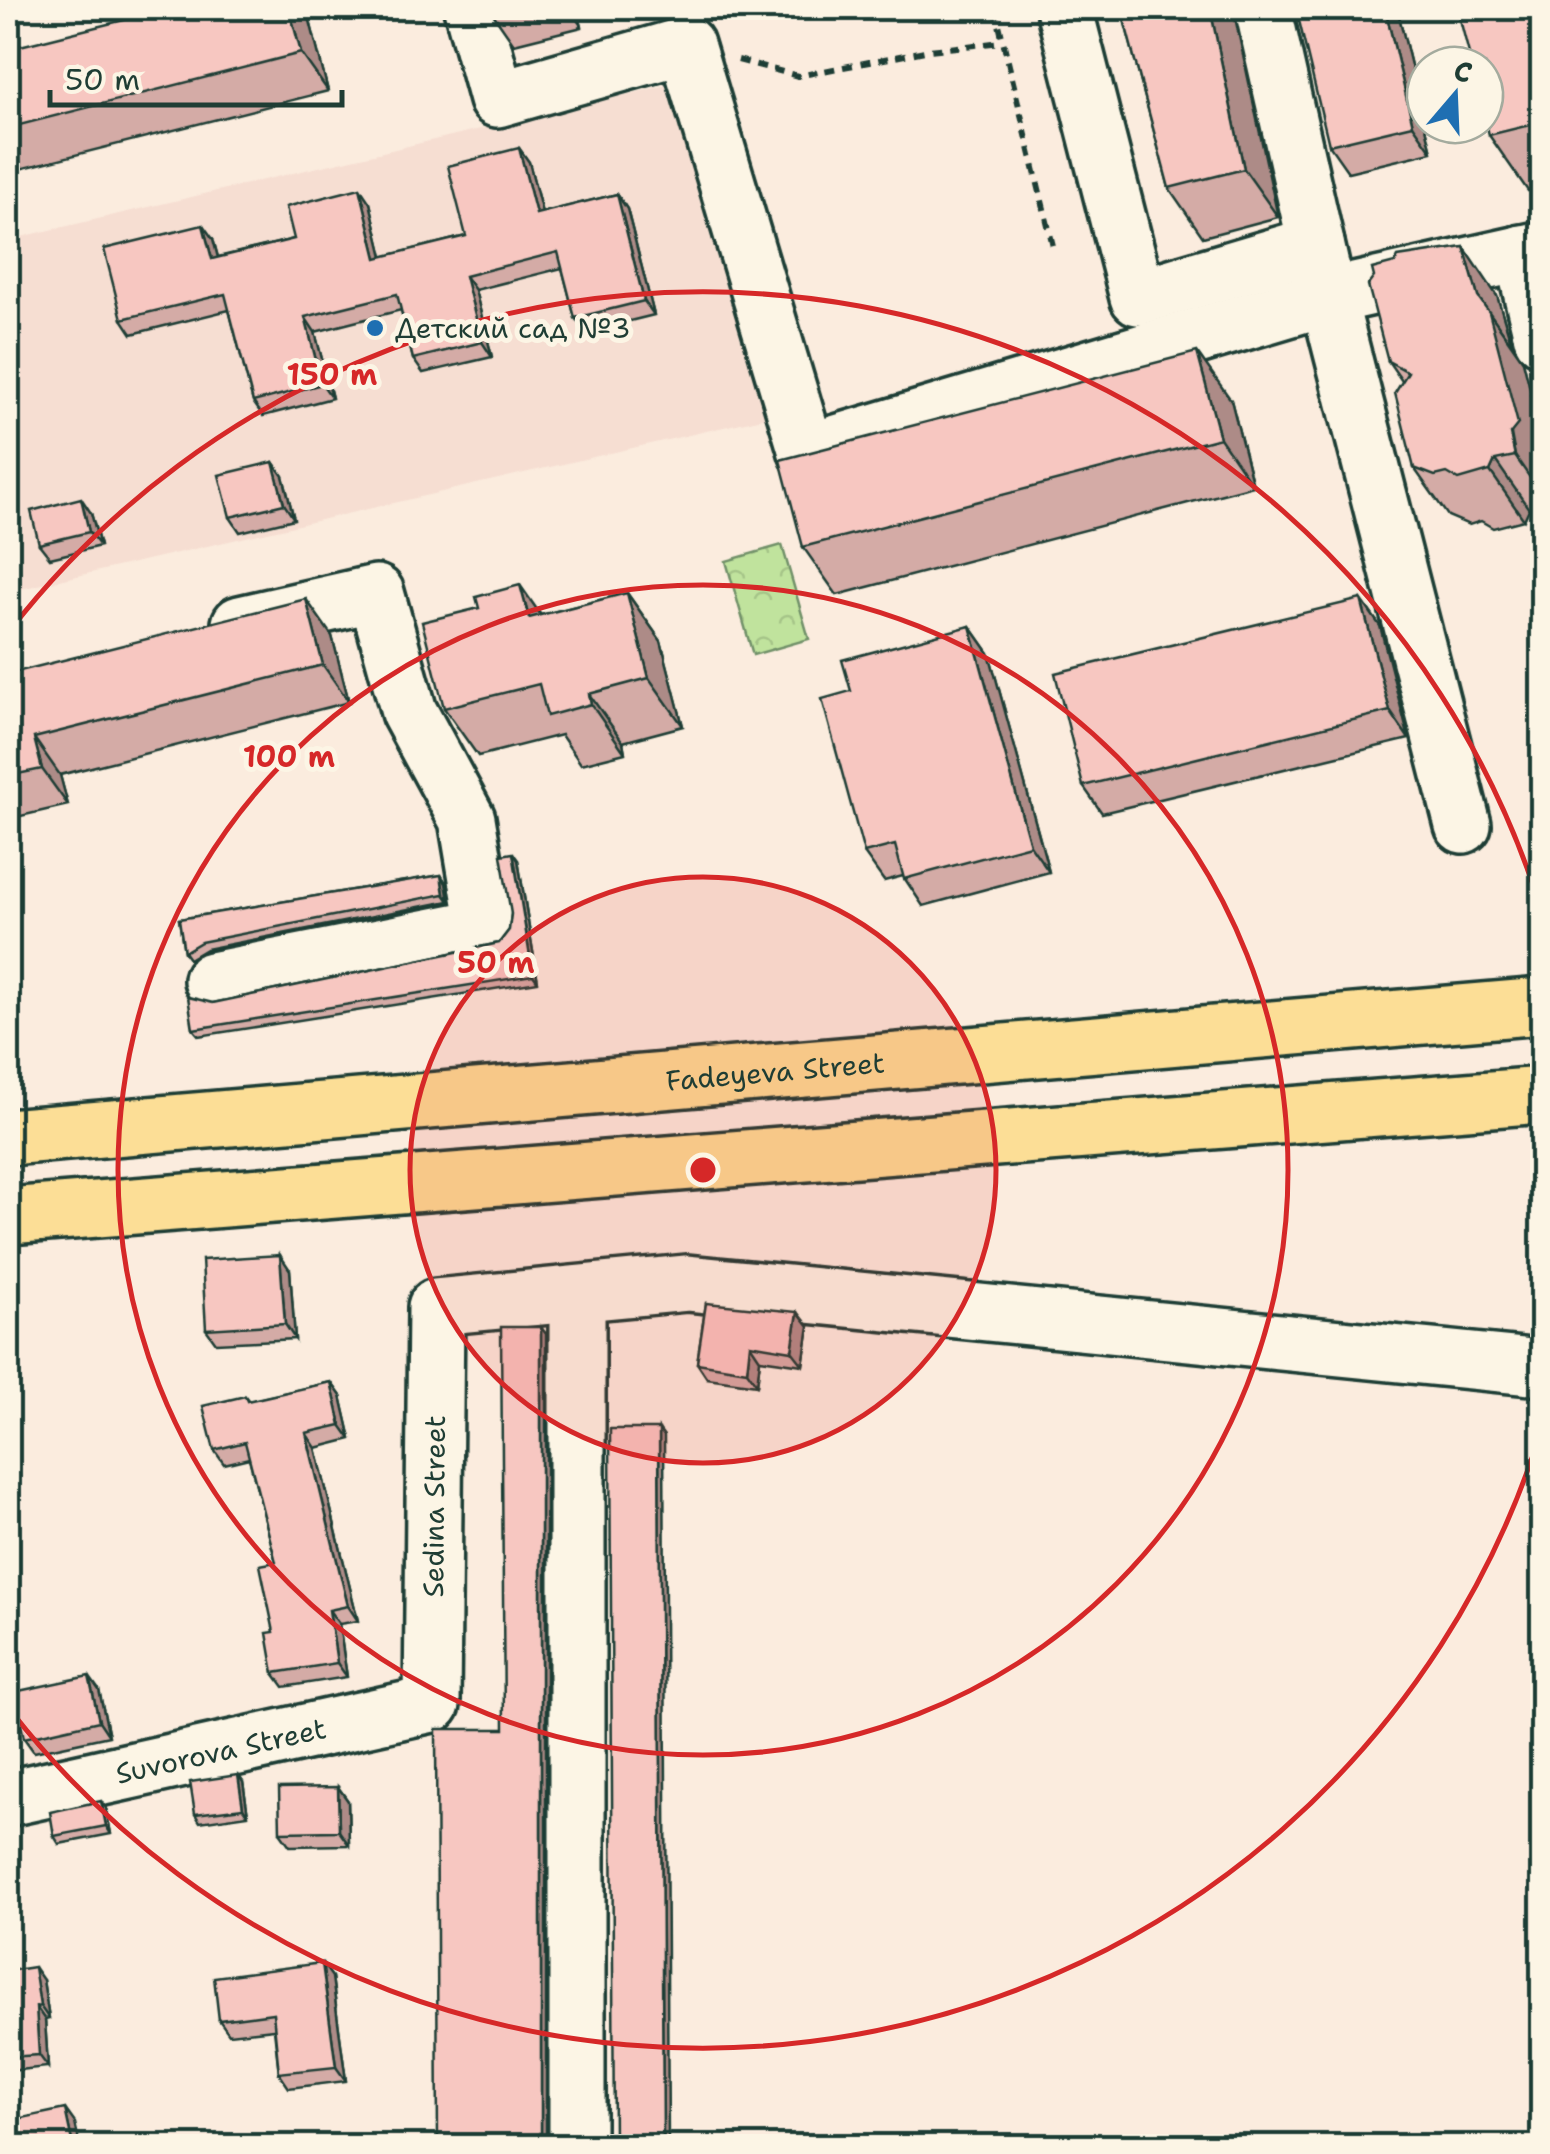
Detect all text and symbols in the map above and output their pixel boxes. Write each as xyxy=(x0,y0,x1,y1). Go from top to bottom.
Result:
scale bar xyxy=(50,45,342,107)
north arrow xyxy=(1405,45,1505,145)
text: С xyxy=(1449,51,1477,92)
text: 50 m xyxy=(65,59,140,100)
place label: Детский сад №3 xyxy=(395,309,631,347)
marker: Детский сад №3 xyxy=(364,317,386,339)
text: 150 m xyxy=(287,354,377,395)
text: 100 m xyxy=(243,736,335,777)
text: 50 m xyxy=(457,942,535,983)
street label: Fadeyeva Street xyxy=(664,1043,886,1100)
centre of rings xyxy=(685,1152,721,1188)
street label: Sedina Street xyxy=(414,1415,454,1598)
street label: Suvorova Street xyxy=(112,1709,330,1793)

